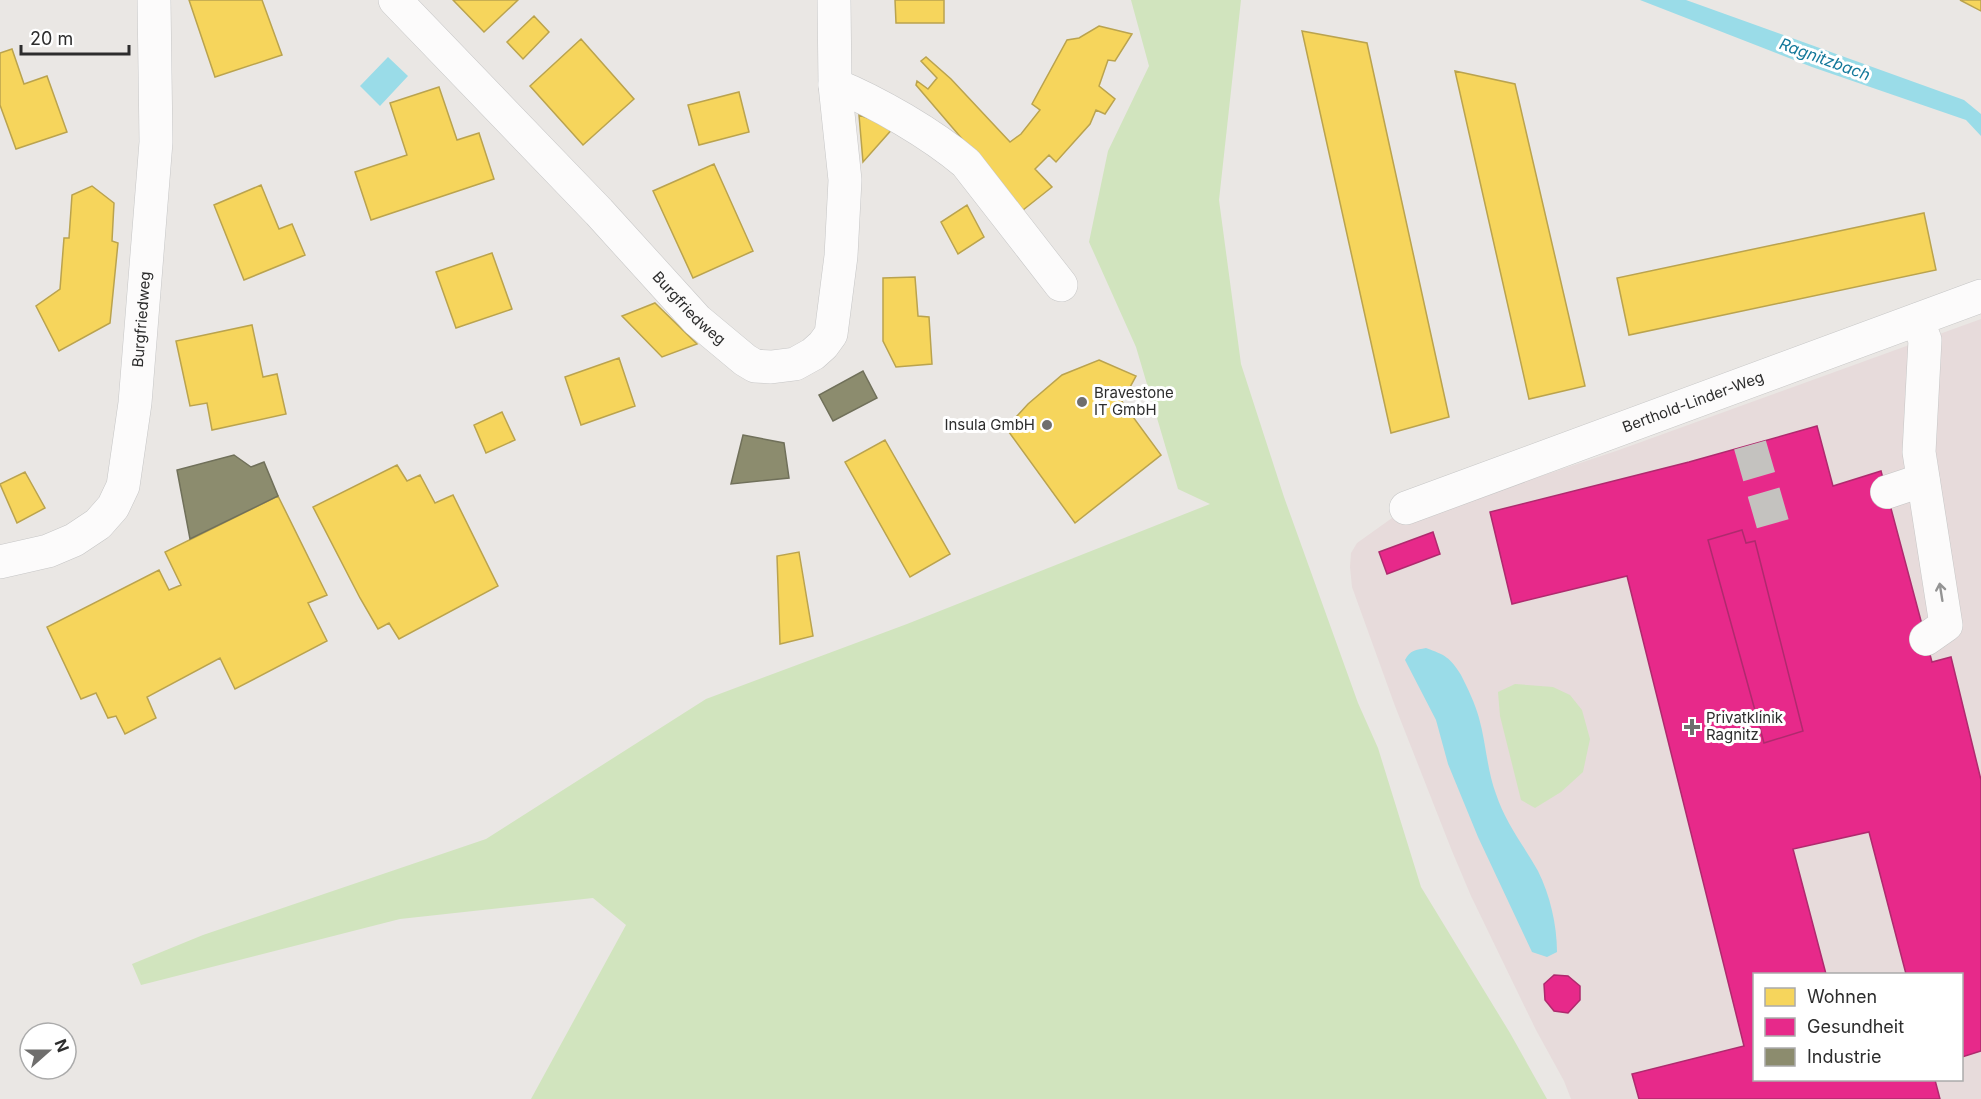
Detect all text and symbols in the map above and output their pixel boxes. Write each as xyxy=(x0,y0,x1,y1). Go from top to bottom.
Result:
scale bar xyxy=(21,18,129,56)
text: 20 m xyxy=(30,28,73,49)
water label: Ragnitzbach xyxy=(1777,33,1873,85)
street label: Burgfriedweg xyxy=(649,267,730,349)
street label: Burgfriedweg xyxy=(128,271,155,368)
street label: Berthold-Linder-Weg xyxy=(1620,367,1766,436)
place label: Bravestone IT GmbH xyxy=(1094,383,1174,419)
marker: Bravestone IT GmbH xyxy=(1075,395,1089,409)
place label: Insula GmbH xyxy=(944,415,1035,434)
marker: Insula GmbH xyxy=(1040,418,1054,432)
one-way arrow xyxy=(1935,582,1946,602)
place label: Privatklinik Ragnitz xyxy=(1706,708,1784,744)
marker: Privatklinik Ragnitz xyxy=(1683,718,1701,736)
legend xyxy=(1753,973,1963,1081)
text: Wohnen xyxy=(1807,986,1877,1007)
text: Gesundheit xyxy=(1807,1016,1904,1037)
north arrow xyxy=(18,1021,78,1081)
text: N xyxy=(50,1036,74,1055)
text: Industrie xyxy=(1807,1046,1881,1067)

